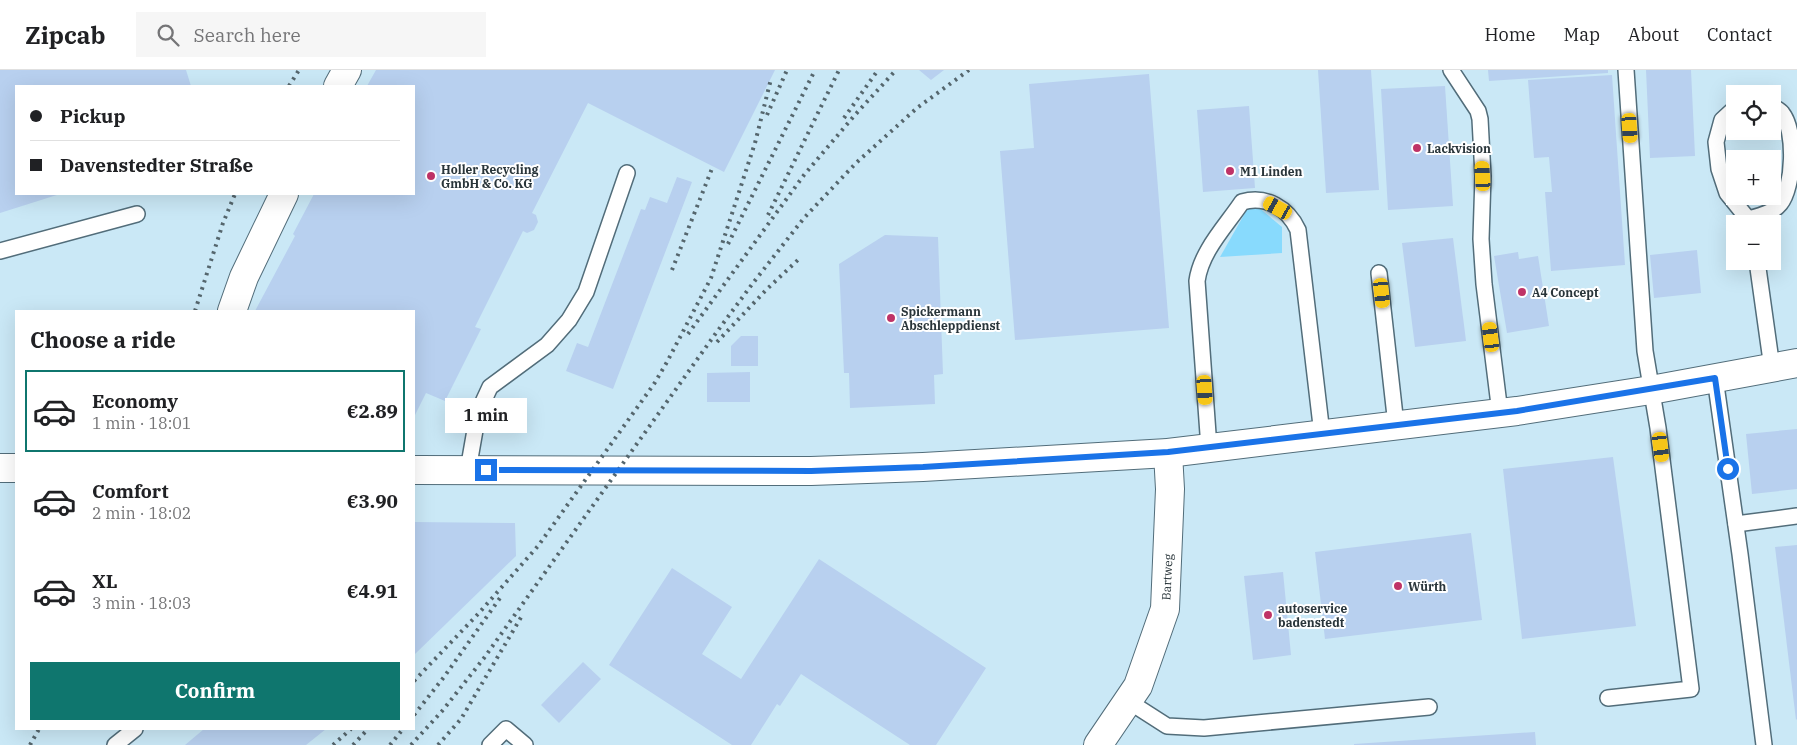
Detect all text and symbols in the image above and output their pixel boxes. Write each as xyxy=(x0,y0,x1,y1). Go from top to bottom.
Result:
search box xyxy=(136,12,486,57)
text: Zipcab xyxy=(25,19,106,51)
icon: search xyxy=(154,21,182,49)
text: Search here xyxy=(194,23,301,47)
text: Home xyxy=(1484,23,1536,46)
text: Map xyxy=(1564,23,1600,46)
text: About xyxy=(1628,23,1679,46)
text: Contact xyxy=(1707,23,1772,46)
map controls xyxy=(1726,85,1781,270)
button: locate xyxy=(1726,85,1781,140)
text: Pickup xyxy=(60,104,125,128)
car xyxy=(1621,113,1638,143)
place label: Lackvision xyxy=(1427,141,1491,156)
marker: Lackvision xyxy=(1411,142,1423,154)
button: + xyxy=(1726,150,1781,205)
text: Davenstedter Straße xyxy=(60,153,253,177)
car xyxy=(1474,161,1491,191)
place label: Holler Recycling GmbH & Co. KG xyxy=(441,162,539,191)
place label: M1 Linden xyxy=(1240,164,1303,179)
marker: M1 Linden xyxy=(1224,165,1236,177)
marker: Holler Recycling GmbH & Co. KG xyxy=(425,170,437,182)
car xyxy=(1261,194,1294,222)
button: − xyxy=(1726,215,1781,270)
car xyxy=(1372,277,1391,309)
place label: A4 Concept xyxy=(1532,285,1599,300)
marker: A4 Concept xyxy=(1516,286,1528,298)
place label: Spickermann Abschleppdienst xyxy=(901,304,1000,333)
marker: Spickermann Abschleppdienst xyxy=(885,312,897,324)
car xyxy=(1481,321,1500,353)
text: Choose a ride xyxy=(30,325,176,354)
car xyxy=(1196,375,1213,405)
icon: car xyxy=(32,389,77,434)
text: Economy xyxy=(92,389,178,413)
callout: 1 min xyxy=(445,398,527,432)
text: €2.89 xyxy=(347,399,398,423)
text: 1 min xyxy=(464,405,508,425)
text: 1 min · 18:01 xyxy=(92,413,191,433)
car xyxy=(1651,431,1670,463)
route start xyxy=(1717,458,1739,480)
route end xyxy=(475,459,497,481)
icon: car xyxy=(32,479,77,524)
text: Comfort xyxy=(92,479,169,503)
text: €3.90 xyxy=(347,489,398,513)
text: 2 min · 18:02 xyxy=(92,503,191,523)
street label: Bartweg xyxy=(1158,553,1176,601)
icon: car xyxy=(32,569,77,614)
text: XL xyxy=(92,569,118,593)
text: €4.91 xyxy=(347,579,398,603)
place label: Würth xyxy=(1408,579,1447,594)
marker: Würth xyxy=(1392,580,1404,592)
text: 3 min · 18:03 xyxy=(92,593,191,613)
place label: autoservice badenstedt xyxy=(1278,601,1347,630)
marker: autoservice badenstedt xyxy=(1262,609,1274,621)
button: Confirm xyxy=(30,662,400,720)

